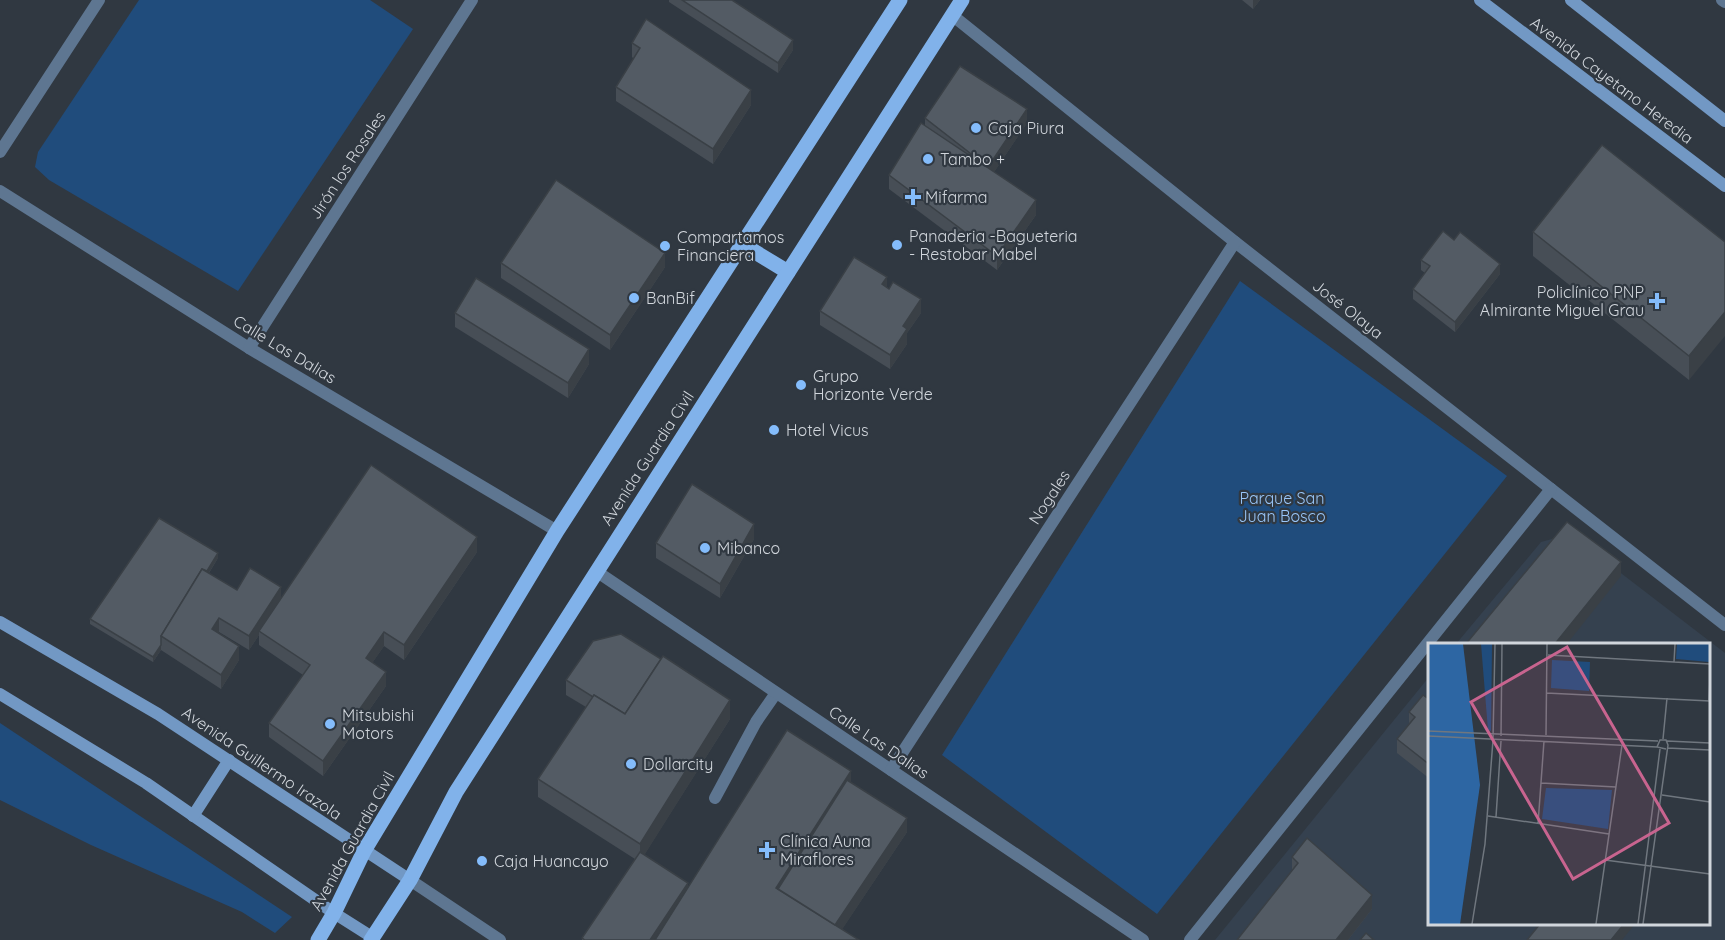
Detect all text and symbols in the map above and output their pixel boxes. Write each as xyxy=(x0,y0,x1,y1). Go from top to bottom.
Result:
street label: Avenida Cayetano Heredia xyxy=(1527,12,1697,148)
street label: Jirón los Rosales xyxy=(305,107,389,223)
place label: Caja Piura xyxy=(988,118,1064,138)
marker: Caja Piura xyxy=(969,121,983,135)
place label: Tambo + xyxy=(940,149,1005,169)
marker: Tambo + xyxy=(921,152,935,166)
place label: Mifarma xyxy=(925,187,988,207)
marker: Mifarma xyxy=(906,190,920,204)
place label: Panaderia -Bagueteria - Restobar Mabel xyxy=(909,226,1078,264)
place label: Compartamos Financiera xyxy=(677,227,784,265)
marker: Panaderia -Bagueteria - Restobar Mabel xyxy=(890,238,904,252)
marker: Compartamos Financiera xyxy=(658,239,672,253)
street label: José Olaya xyxy=(1309,275,1387,343)
place label: Policlínico PNP Almirante Miguel Grau xyxy=(1480,282,1644,320)
place label: BanBif xyxy=(646,288,695,308)
marker: BanBif xyxy=(627,291,641,305)
marker: Policlínico PNP Almirante Miguel Grau xyxy=(1648,292,1666,310)
street label: Calle Las Dalias xyxy=(230,310,340,388)
place label: Grupo Horizonte Verde xyxy=(813,366,933,404)
marker: Grupo Horizonte Verde xyxy=(794,378,808,392)
street label: Avenida Guardia Civil xyxy=(596,387,698,529)
place label: Hotel Vicus xyxy=(786,420,869,440)
marker: Hotel Vicus xyxy=(767,423,781,437)
street label: Nogales xyxy=(1024,466,1074,528)
park label: Parque San Juan Bosco xyxy=(1238,488,1326,526)
place label: Mibanco xyxy=(717,538,780,558)
marker: Mibanco xyxy=(698,541,712,555)
inset map xyxy=(1428,643,1710,925)
street label: Calle Las Dalias xyxy=(825,701,933,783)
street label: Avenida Guillermo Irazola xyxy=(178,702,346,824)
place label: Mitsubishi Motors xyxy=(342,705,414,743)
marker: Mitsubishi Motors xyxy=(323,717,337,731)
place label: Dollarcity xyxy=(643,754,713,774)
marker: Dollarcity xyxy=(624,757,638,771)
street label: Avenida Guardia Civil xyxy=(305,768,399,914)
place label: Clínica Auna Miraflores xyxy=(780,831,871,869)
marker: Clínica Auna Miraflores xyxy=(758,841,776,859)
place label: Caja Huancayo xyxy=(494,851,609,871)
marker: Caja Huancayo xyxy=(475,854,489,868)

